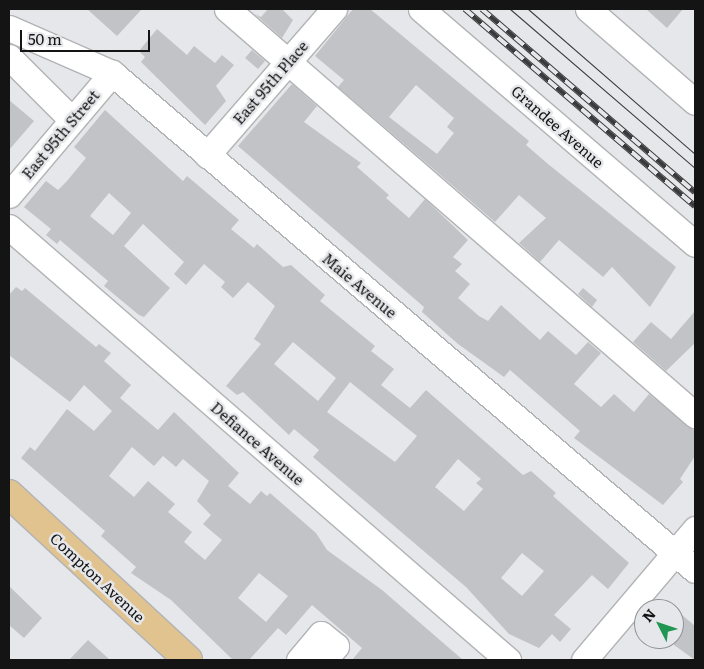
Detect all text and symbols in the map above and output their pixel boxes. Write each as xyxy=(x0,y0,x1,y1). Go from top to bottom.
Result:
scale bar xyxy=(22,20,152,52)
text: 50 m xyxy=(28,27,62,50)
street label: East 95th Place xyxy=(229,37,311,127)
street label: Grandee Avenue xyxy=(508,81,608,171)
street label: East 95th Street xyxy=(18,86,102,182)
street label: Maie Avenue xyxy=(319,249,401,321)
street label: Defiance Avenue xyxy=(208,398,308,488)
street label: Compton Avenue xyxy=(47,529,149,625)
north arrow xyxy=(634,599,684,649)
text: N xyxy=(637,604,660,626)

